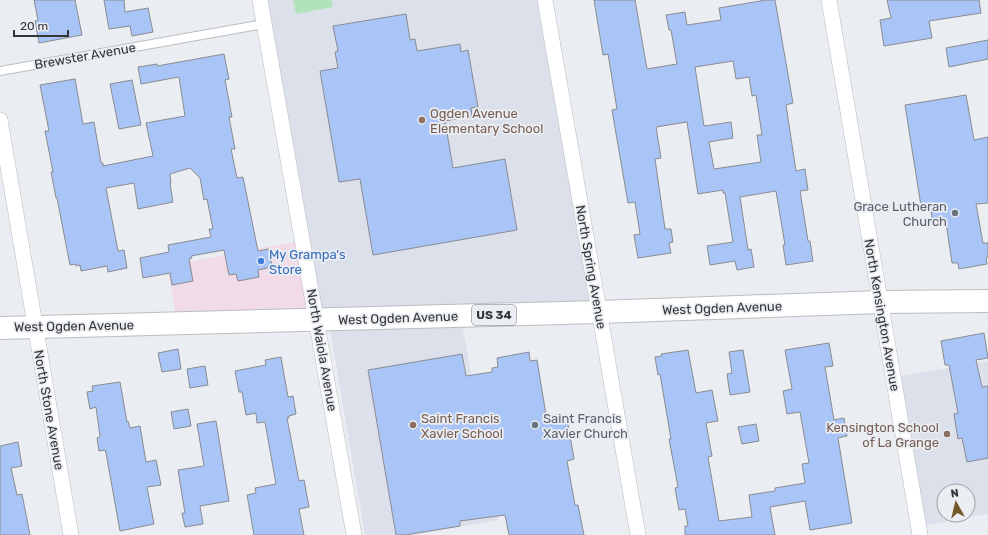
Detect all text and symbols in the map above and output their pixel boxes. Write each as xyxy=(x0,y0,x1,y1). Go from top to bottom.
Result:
scale bar xyxy=(14,12,68,38)
text: 20 m xyxy=(20,19,48,33)
street label: Brewster Avenue xyxy=(33,40,137,72)
place label: Ogden Avenue Elementary School xyxy=(430,106,543,136)
marker: Ogden Avenue Elementary School xyxy=(417,115,427,125)
place label: Grace Lutheran Church xyxy=(853,199,947,229)
street label: North Spring Avenue xyxy=(572,204,609,330)
marker: Grace Lutheran Church xyxy=(950,208,960,218)
street label: North Kensington Avenue xyxy=(860,238,903,393)
place label: My Grampa's Store xyxy=(269,247,346,277)
marker: My Grampa's Store xyxy=(256,256,266,266)
street label: North Waiola Avenue xyxy=(304,288,340,412)
street label: West Ogden Avenue xyxy=(662,298,782,319)
road number: US 34 xyxy=(472,305,516,325)
street label: West Ogden Avenue xyxy=(338,308,458,329)
street label: West Ogden Avenue xyxy=(14,317,134,336)
street label: North Stone Avenue xyxy=(31,349,67,471)
place label: Saint Francis Xavier School xyxy=(421,411,503,441)
place label: Saint Francis Xavier Church xyxy=(543,411,628,441)
marker: Saint Francis Xavier School xyxy=(408,420,418,430)
marker: Saint Francis Xavier Church xyxy=(530,420,540,430)
place label: Kensington School of La Grange xyxy=(826,420,939,451)
marker: Kensington School of La Grange xyxy=(942,429,952,439)
north arrow xyxy=(936,483,976,523)
text: N xyxy=(950,487,960,501)

